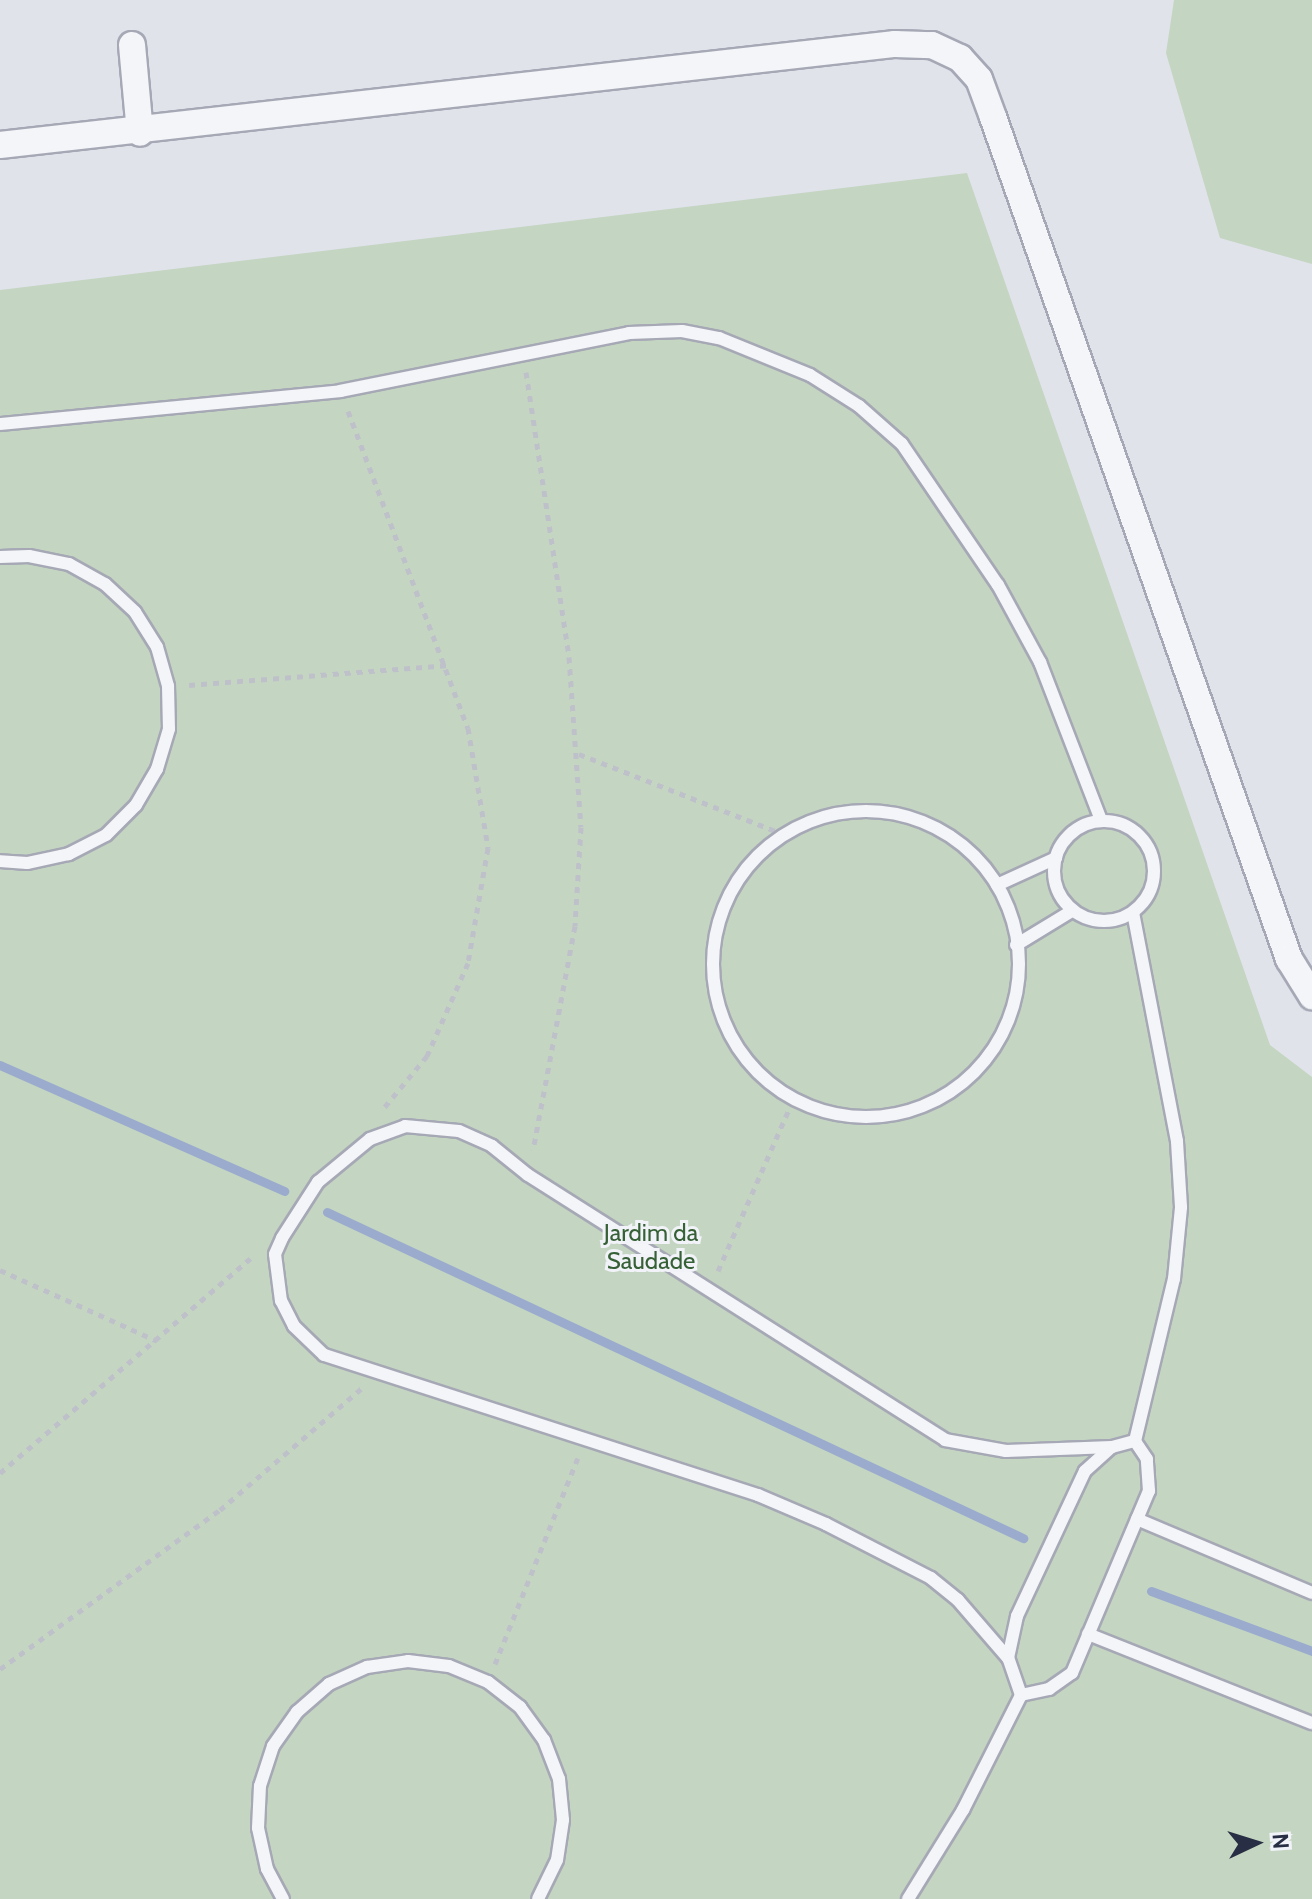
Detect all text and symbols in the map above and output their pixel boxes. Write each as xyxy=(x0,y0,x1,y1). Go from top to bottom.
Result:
park label: Jardim da Saudade xyxy=(604,1219,698,1275)
north arrow xyxy=(1216,1803,1296,1883)
text: N xyxy=(1266,1833,1294,1850)

